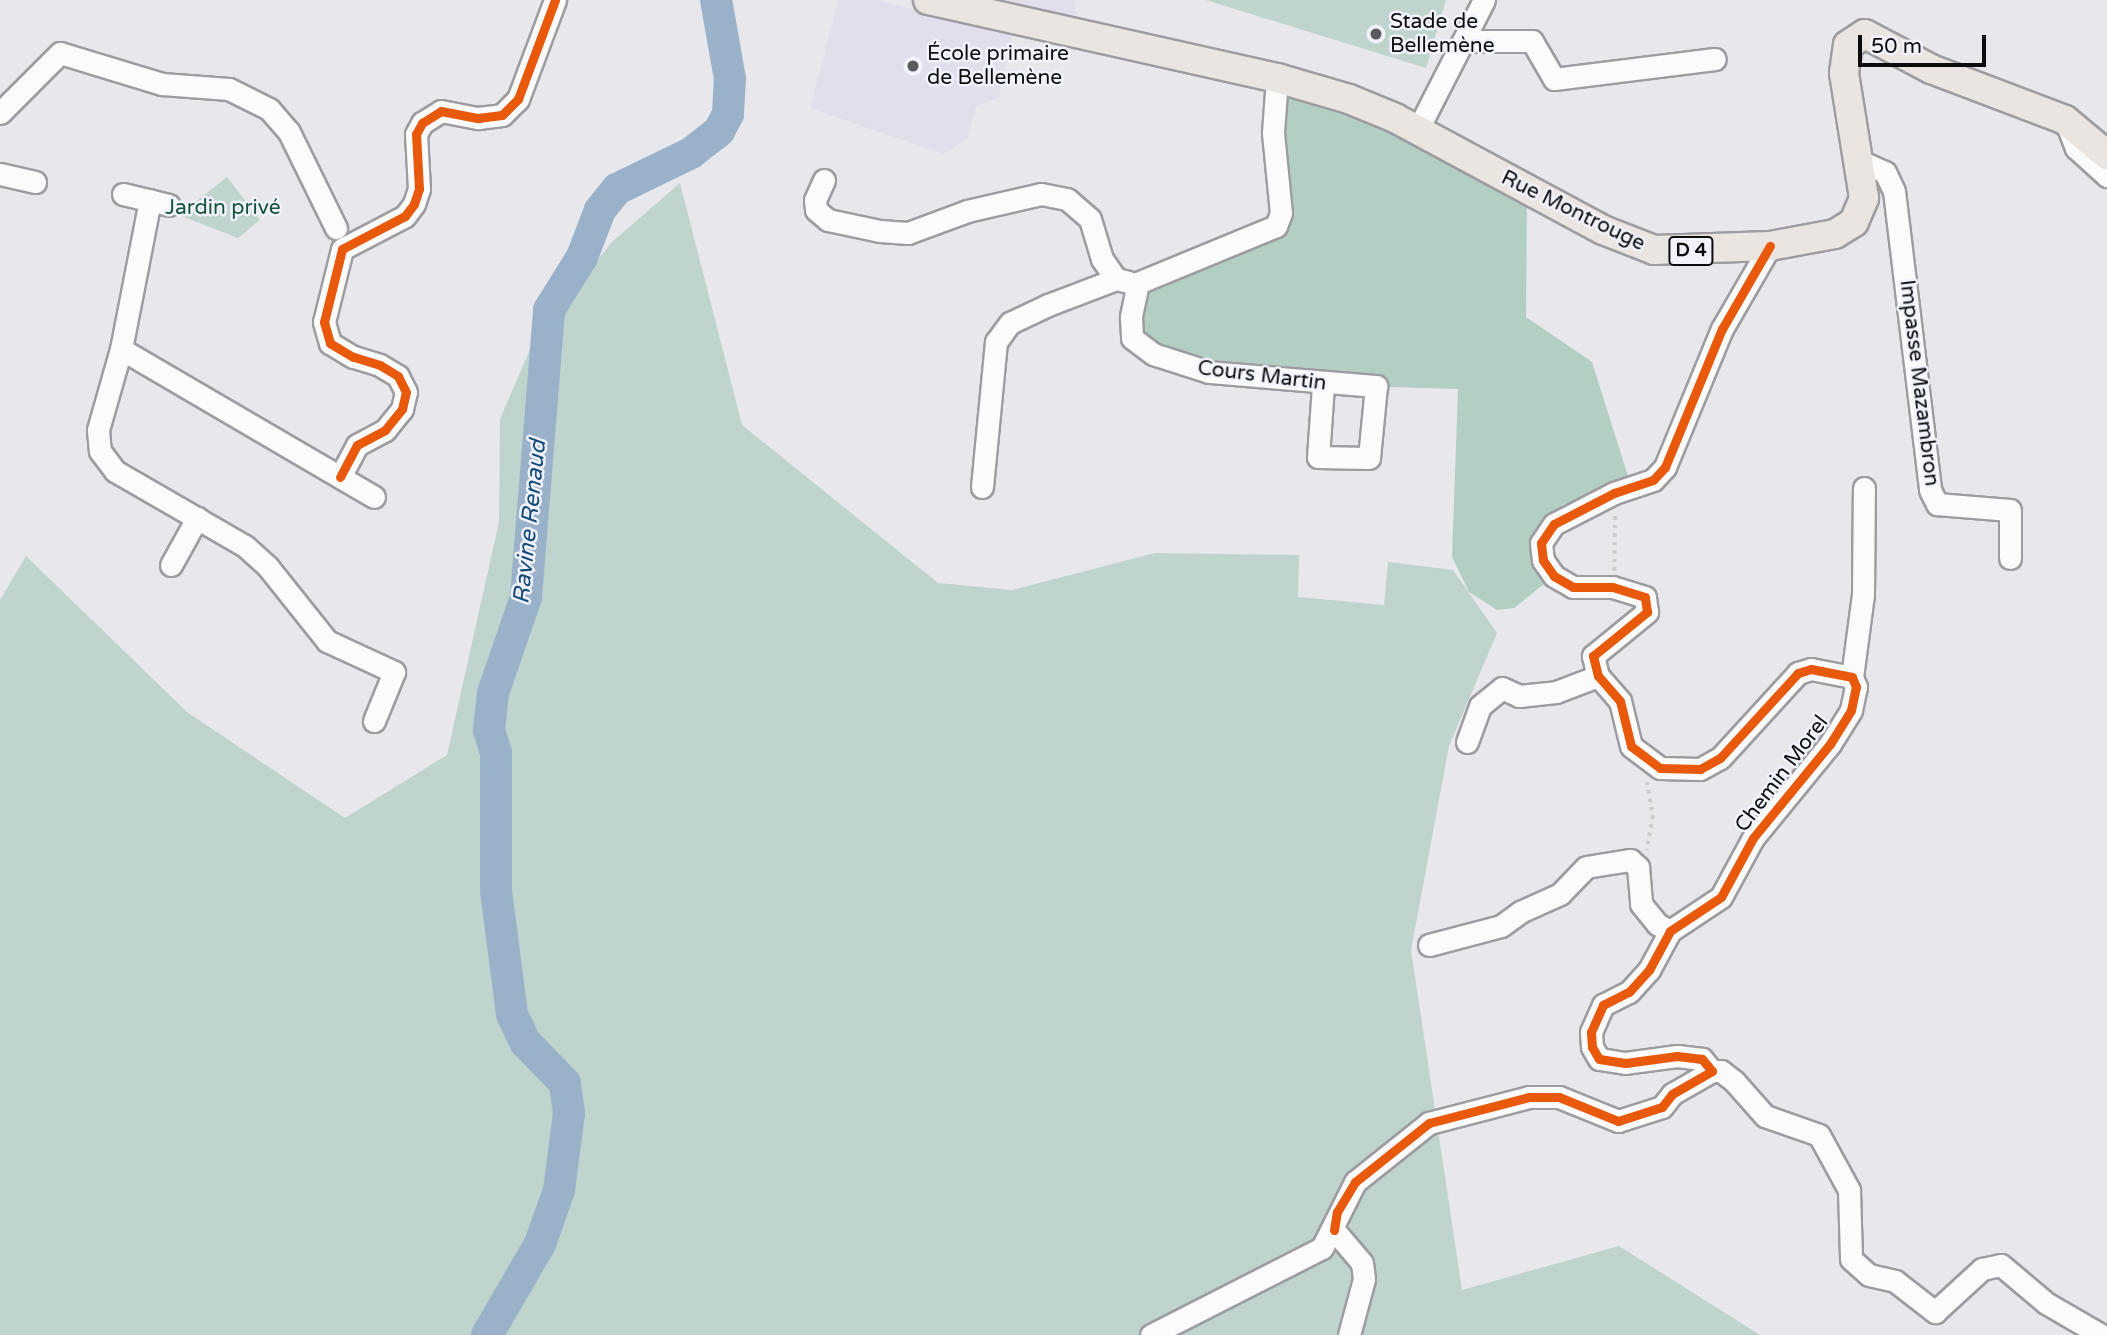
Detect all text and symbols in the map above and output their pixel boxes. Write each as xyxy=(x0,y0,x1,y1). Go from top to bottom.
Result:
place label: Stade de Bellemène xyxy=(1390,9,1495,59)
scale bar xyxy=(1862,21,1990,65)
marker: Stade de Bellemène xyxy=(1368,26,1384,42)
text: 50 m xyxy=(1871,34,1922,59)
place label: École primaire de Bellemène xyxy=(927,41,1069,91)
marker: École primaire de Bellemène xyxy=(905,58,921,74)
street label: Rue Montrouge xyxy=(1497,165,1649,257)
park label: Jardin privé xyxy=(165,195,281,221)
road number: D 4 xyxy=(1668,235,1714,266)
street label: Impasse Mazambron xyxy=(1894,278,1944,488)
street label: Cours Martin xyxy=(1196,356,1328,396)
water label: Ravine Renaud xyxy=(508,439,552,605)
street label: Chemin Morel xyxy=(1730,711,1834,837)

